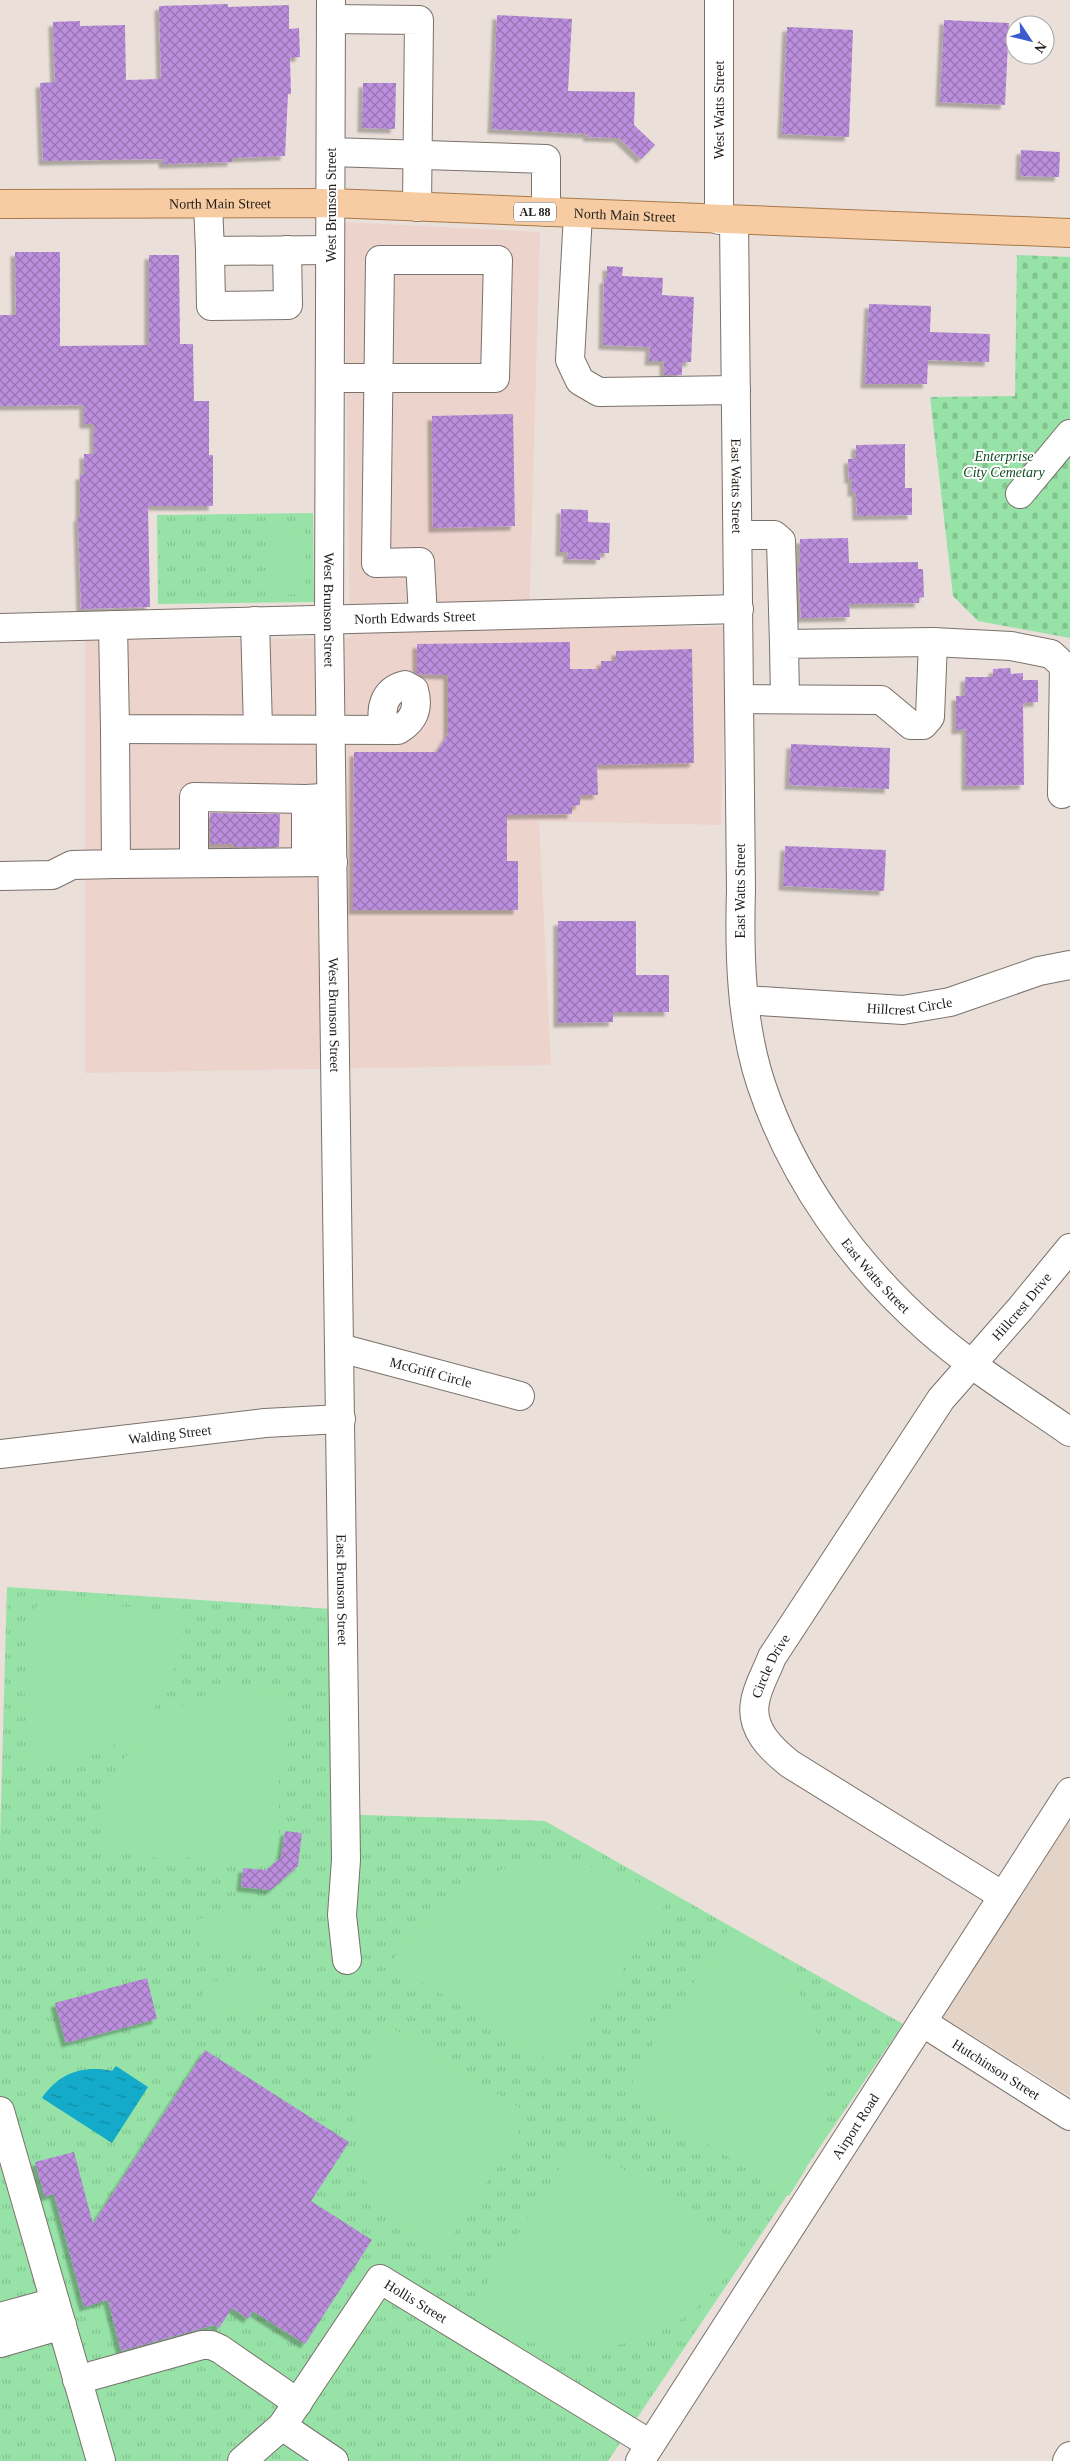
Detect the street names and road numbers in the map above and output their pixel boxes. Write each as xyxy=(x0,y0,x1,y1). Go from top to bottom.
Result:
street label: West Watts Street xyxy=(712,61,727,159)
street label: West Brunson Street xyxy=(324,148,339,262)
street label: North Main Street xyxy=(169,196,271,211)
road number: AL 88 xyxy=(514,202,556,222)
street label: North Main Street xyxy=(574,206,676,225)
street label: East Watts Street xyxy=(728,438,744,534)
street label: West Brunson Street xyxy=(321,553,337,668)
street label: North Edwards Street xyxy=(354,609,476,627)
street label: East Watts Street xyxy=(733,843,748,939)
street label: West Brunson Street xyxy=(326,957,342,1073)
street label: Hillcrest Circle xyxy=(866,995,953,1018)
street label: East Watts Street xyxy=(838,1235,913,1316)
street label: Hillcrest Drive xyxy=(989,1270,1055,1343)
street label: McGriff Circle xyxy=(388,1355,473,1391)
street label: Walding Street xyxy=(128,1422,212,1447)
street label: East Brunson Street xyxy=(334,1534,350,1646)
street label: Circle Drive xyxy=(749,1631,793,1700)
street label: Hutchinson Street xyxy=(949,2036,1043,2103)
street label: Airport Road xyxy=(829,2091,882,2162)
street label: Hollis Street xyxy=(382,2277,450,2326)

